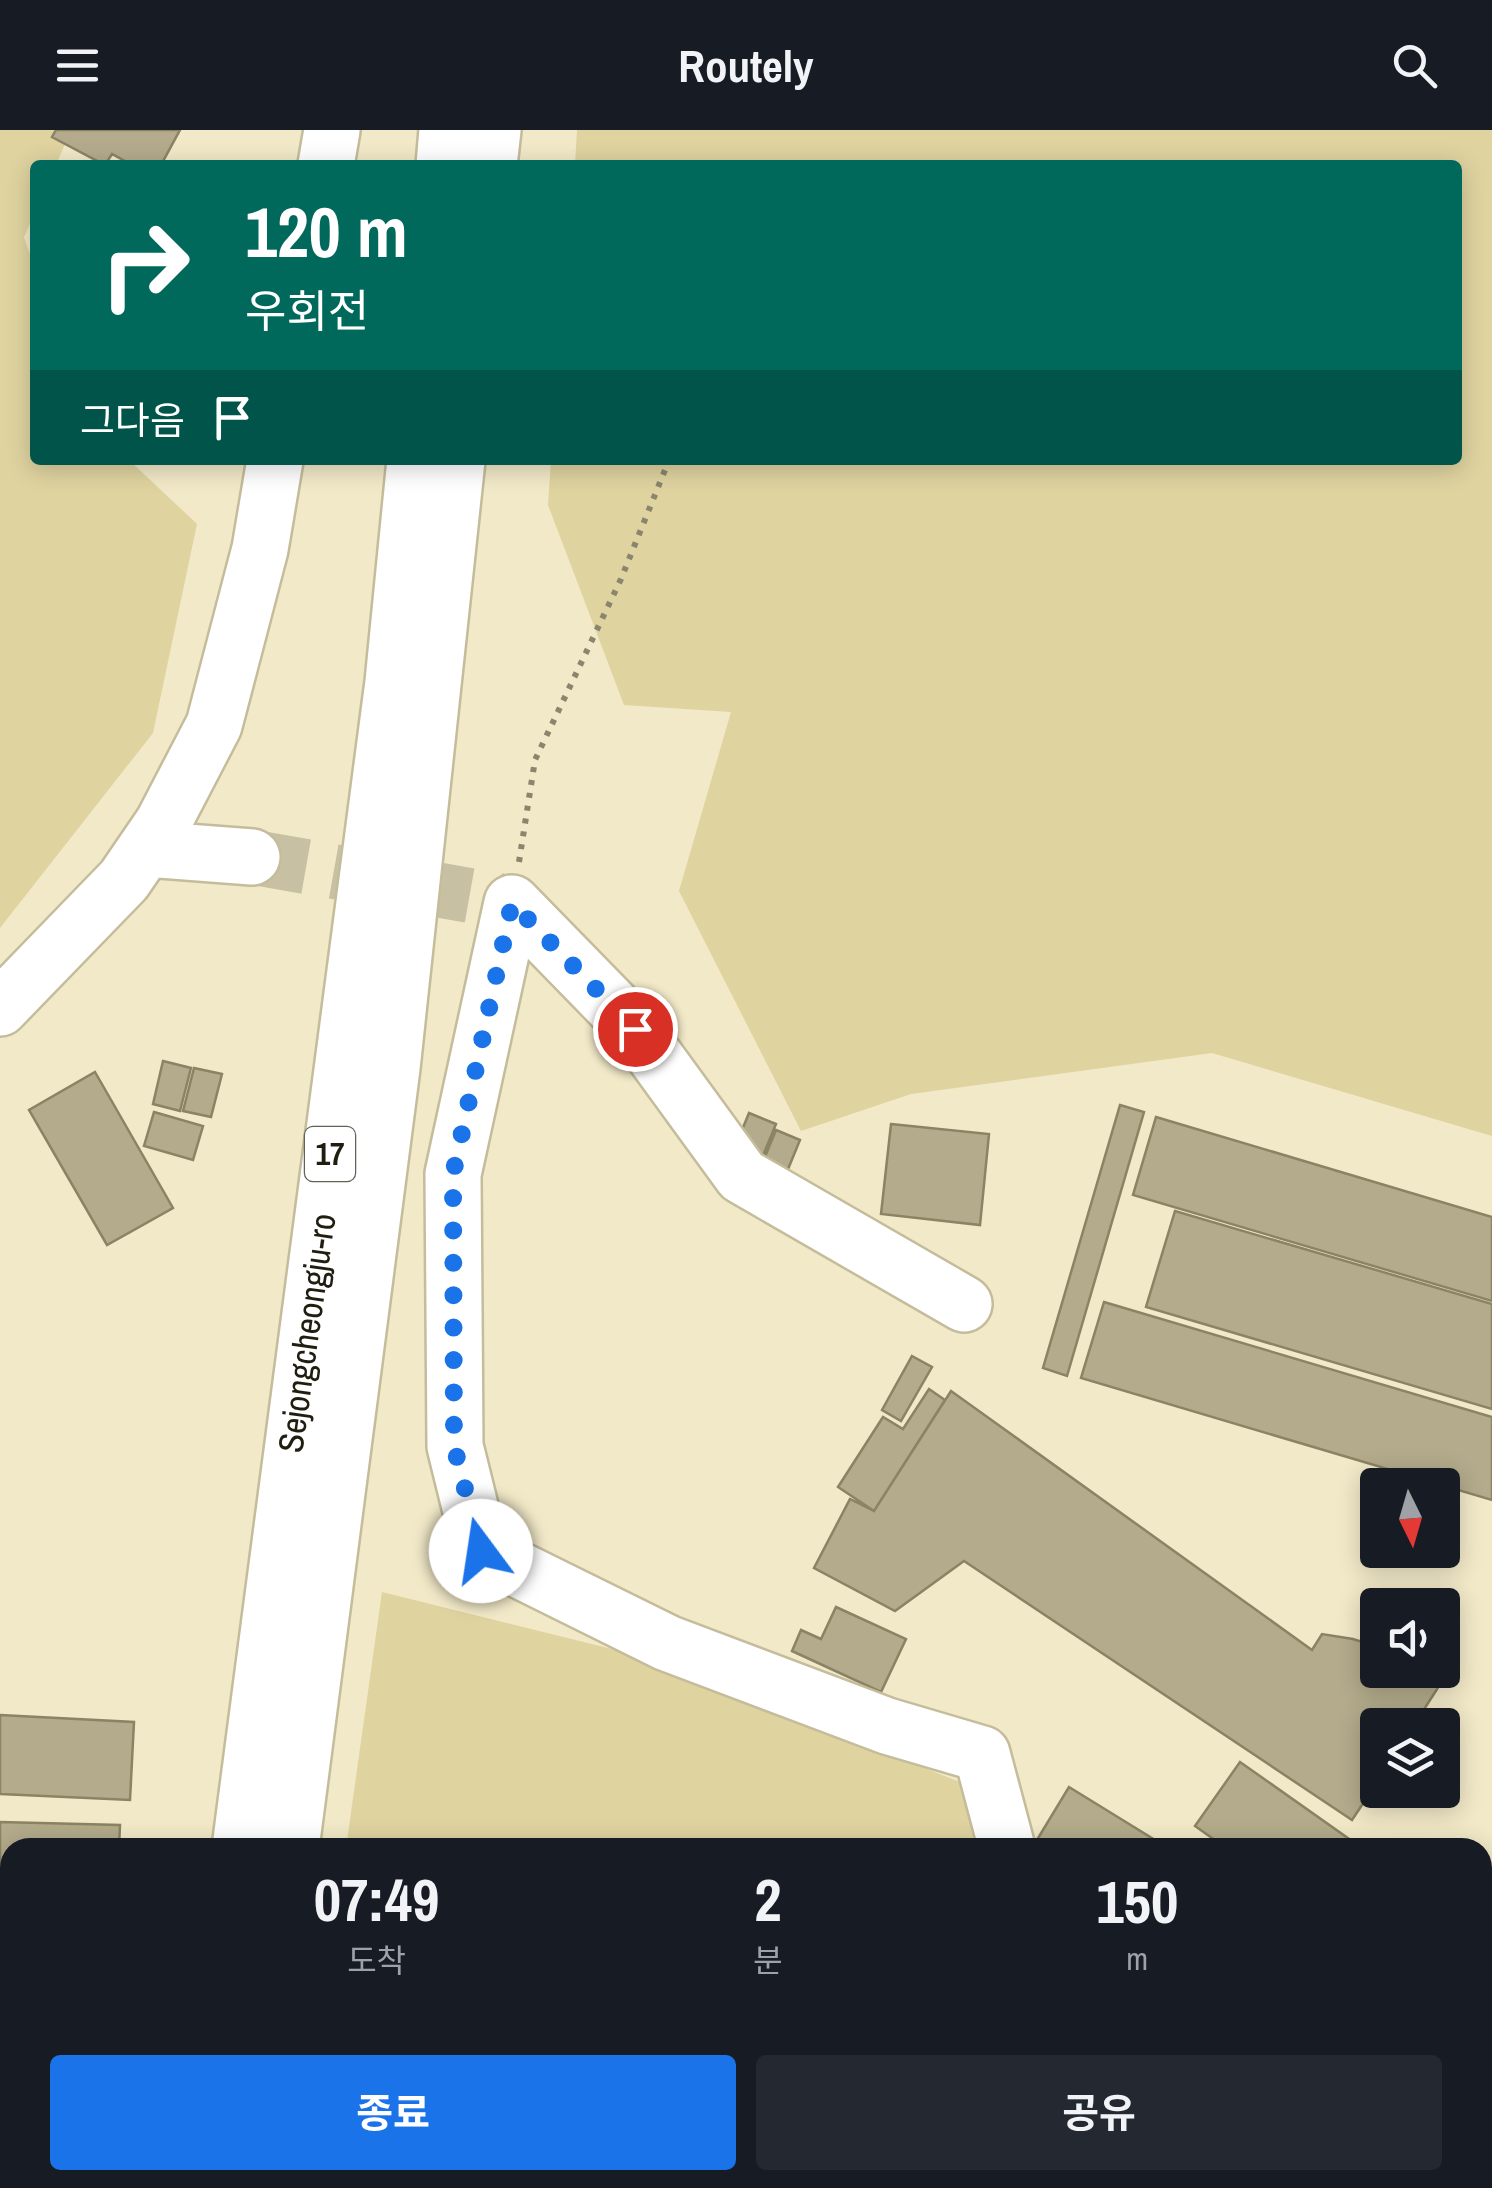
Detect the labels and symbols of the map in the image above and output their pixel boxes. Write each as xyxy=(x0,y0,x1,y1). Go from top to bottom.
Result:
pin xyxy=(593,987,678,1072)
road number: 17 xyxy=(305,1127,355,1181)
street label: Sejongcheongju-ro xyxy=(266,1210,347,1455)
north arrow xyxy=(1360,1468,1460,1568)
position arrow xyxy=(429,1499,533,1603)

